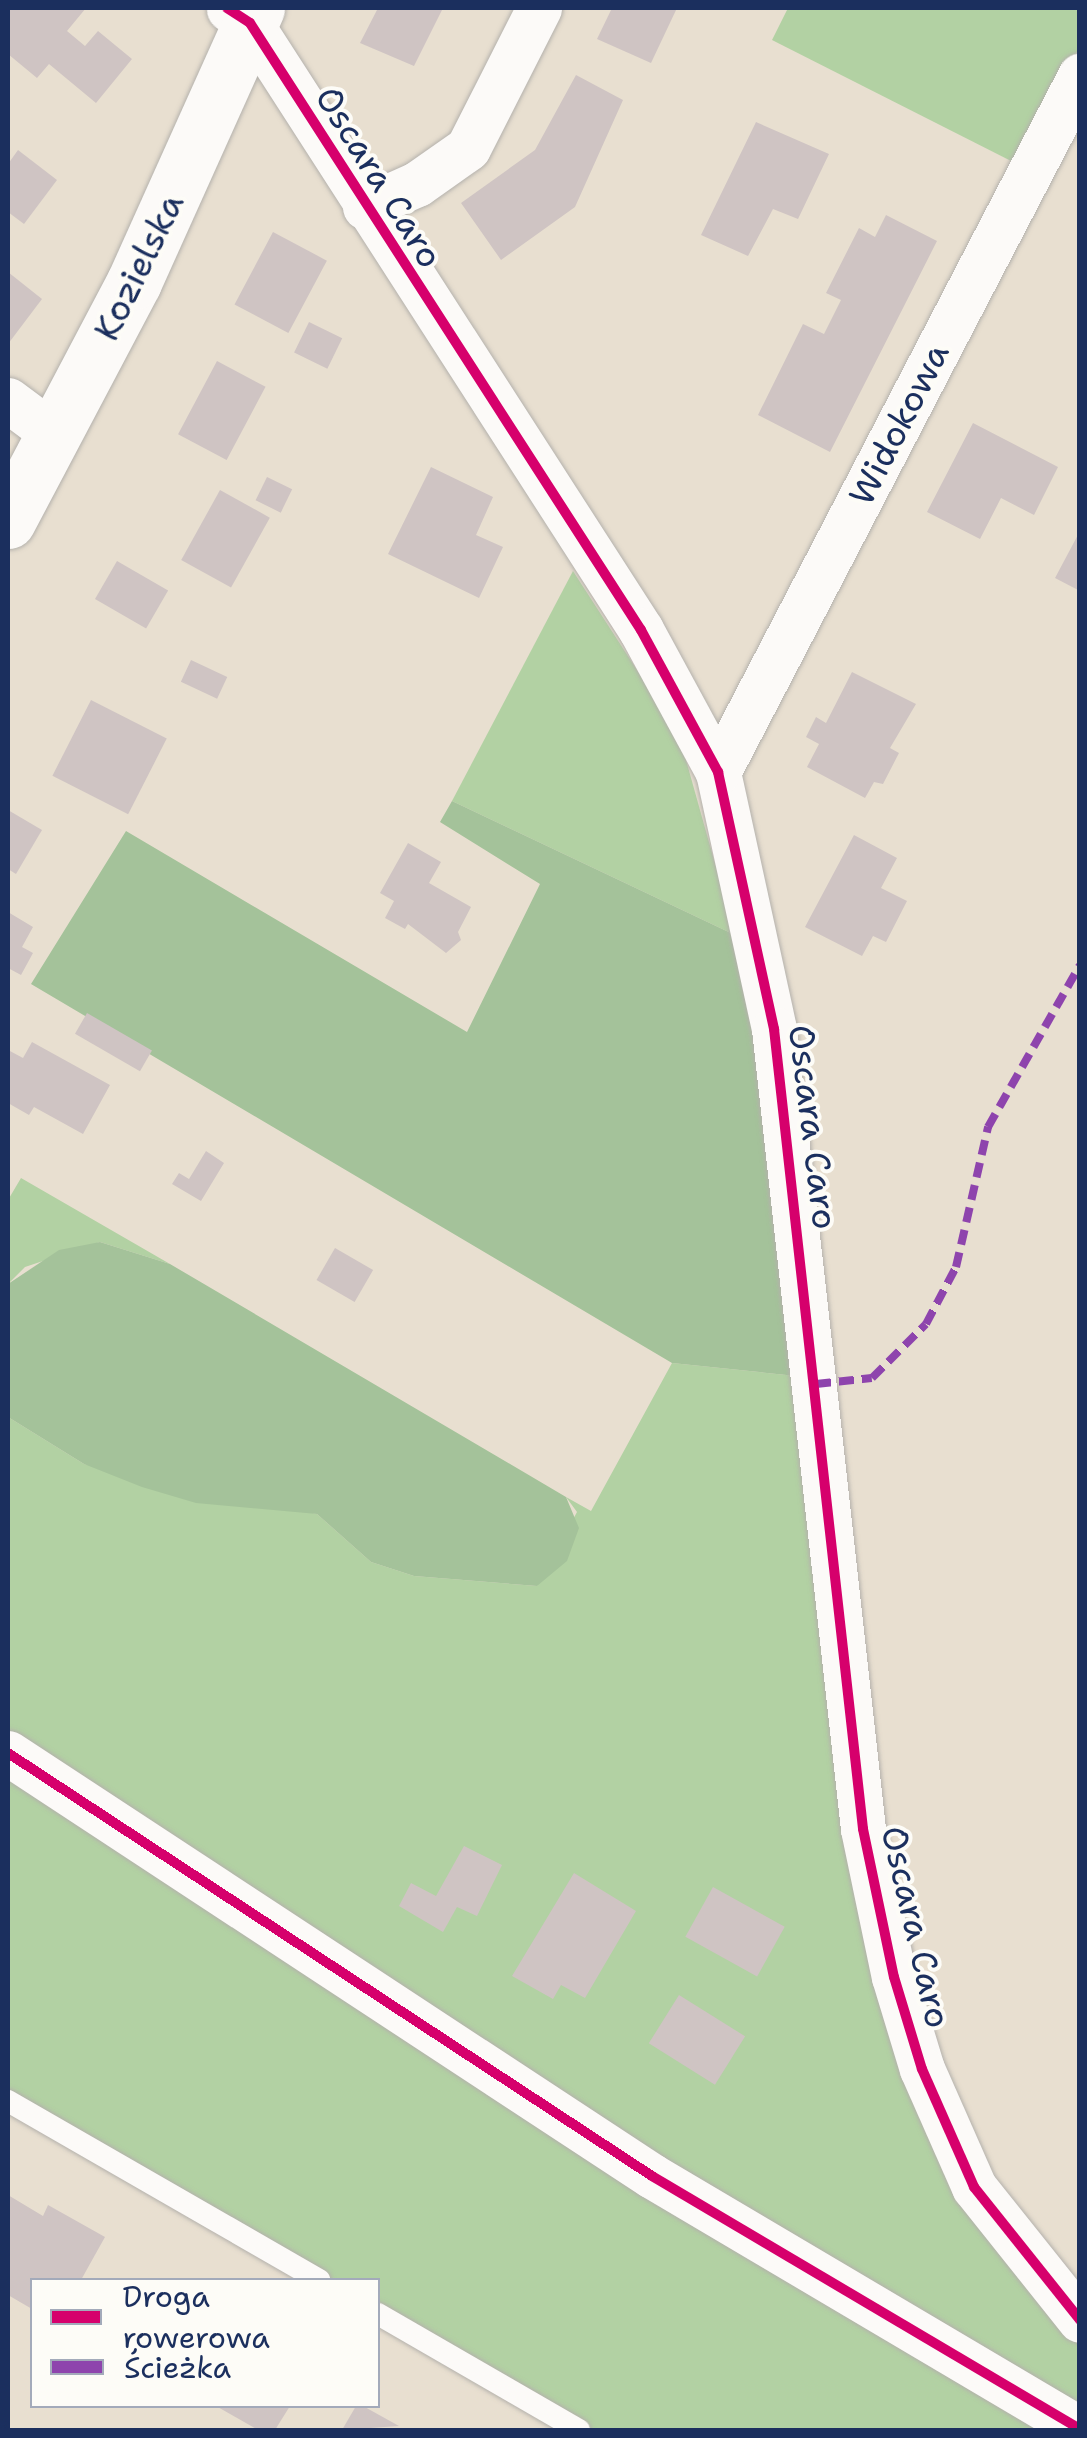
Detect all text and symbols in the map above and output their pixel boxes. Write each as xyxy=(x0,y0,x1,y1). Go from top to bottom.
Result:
street label: Oscara Caro xyxy=(307,79,451,275)
street label: Kozielska xyxy=(85,187,193,347)
street label: Widokowa xyxy=(840,336,958,512)
street label: Oscara Caro xyxy=(780,1022,846,1232)
street label: Oscara Caro xyxy=(872,1822,960,2032)
text: Droga rowerowa xyxy=(122,2276,270,2358)
legend xyxy=(30,2278,380,2408)
text: Ścieżka xyxy=(124,2347,231,2388)

